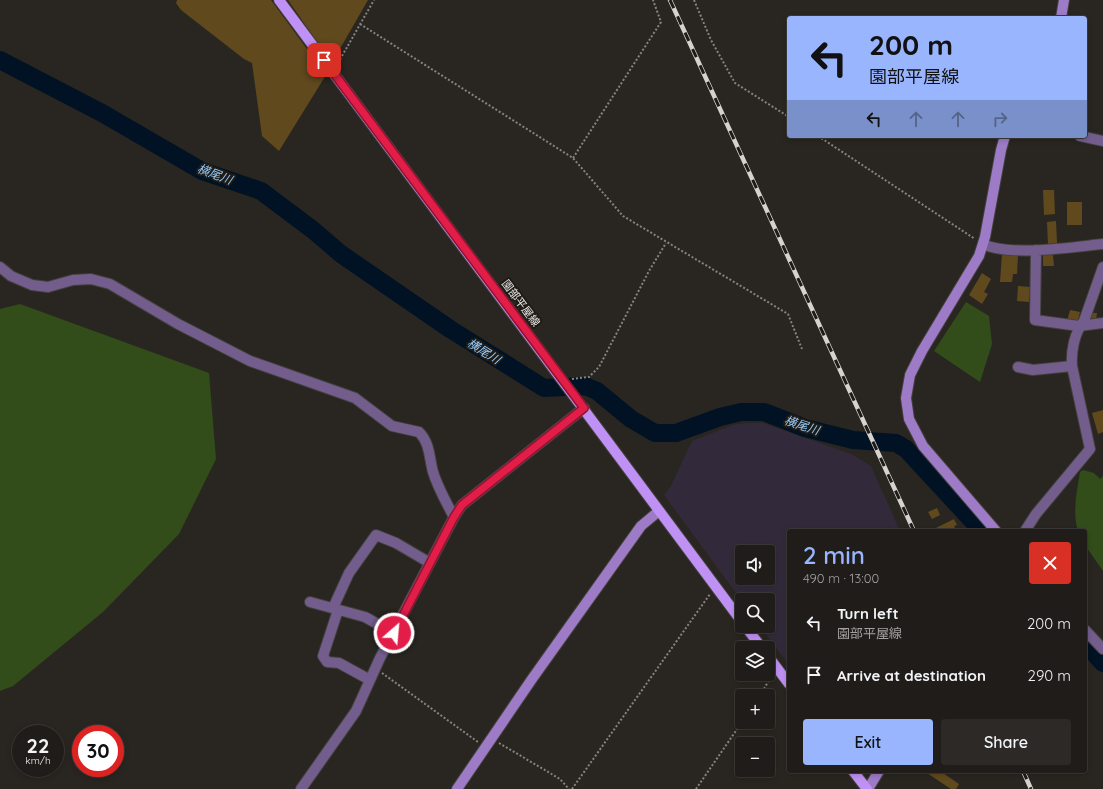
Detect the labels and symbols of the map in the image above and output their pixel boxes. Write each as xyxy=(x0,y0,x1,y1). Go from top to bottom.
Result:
pin xyxy=(307,43,341,77)
water label: 横尾川 xyxy=(196,161,236,188)
street label: 園部平屋線 xyxy=(499,277,543,329)
water label: 横尾川 xyxy=(465,335,505,368)
water label: 横尾川 xyxy=(783,412,823,438)
position arrow xyxy=(373,612,415,654)
speed limit sign: 30 xyxy=(72,725,124,777)

